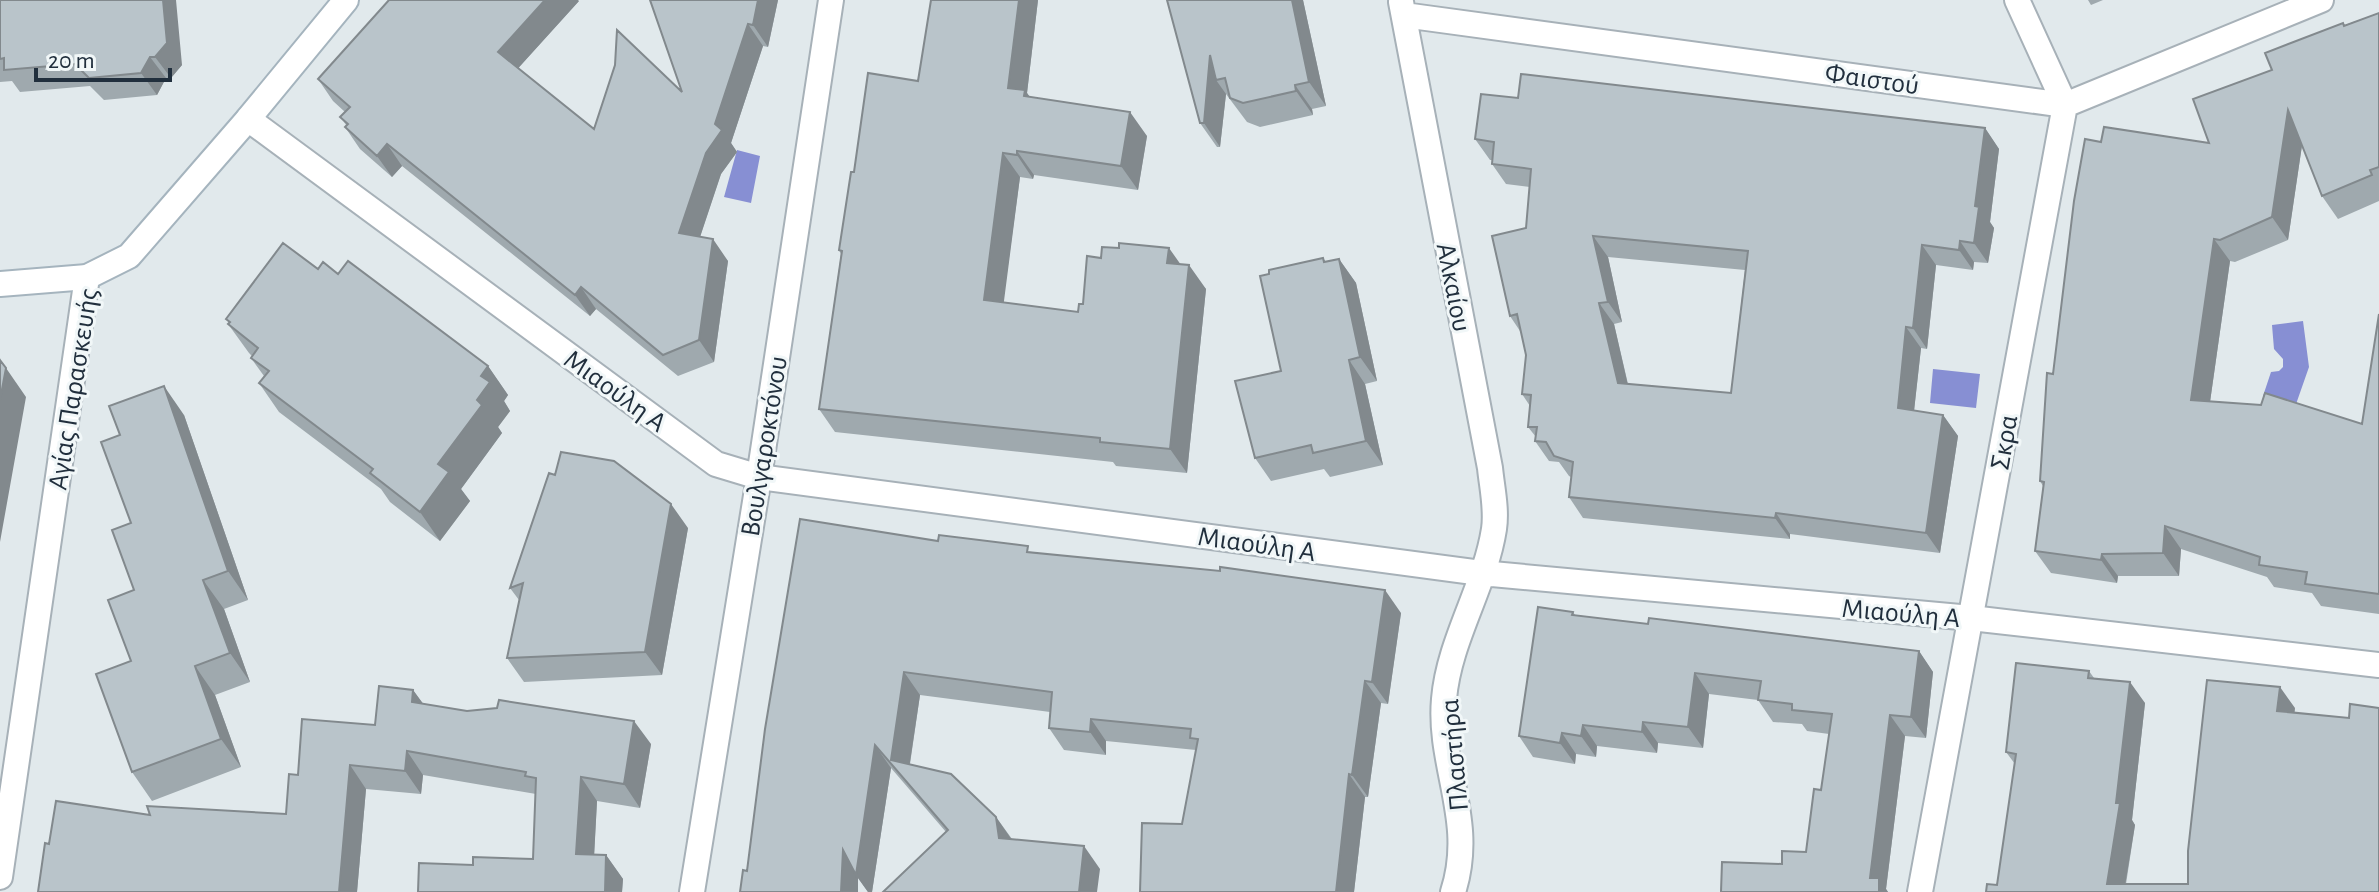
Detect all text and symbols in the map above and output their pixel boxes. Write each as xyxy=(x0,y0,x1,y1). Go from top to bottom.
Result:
scale bar xyxy=(36,32,170,82)
text: 20 m xyxy=(48,49,95,73)
street label: Φαιστού xyxy=(1823,60,1921,100)
street label: Αλκαίου xyxy=(1431,241,1475,334)
street label: Αγίας Παρασκευής xyxy=(44,287,104,492)
street label: Μιαούλη Α xyxy=(559,345,671,438)
street label: Βουλγαροκτόνου xyxy=(737,354,793,539)
street label: Σκρα xyxy=(1986,413,2024,472)
street label: Μιαούλη Α xyxy=(1196,523,1317,567)
street label: Μιαούλη Α xyxy=(1840,595,1961,633)
street label: Πλαστήρα xyxy=(1436,697,1474,812)

